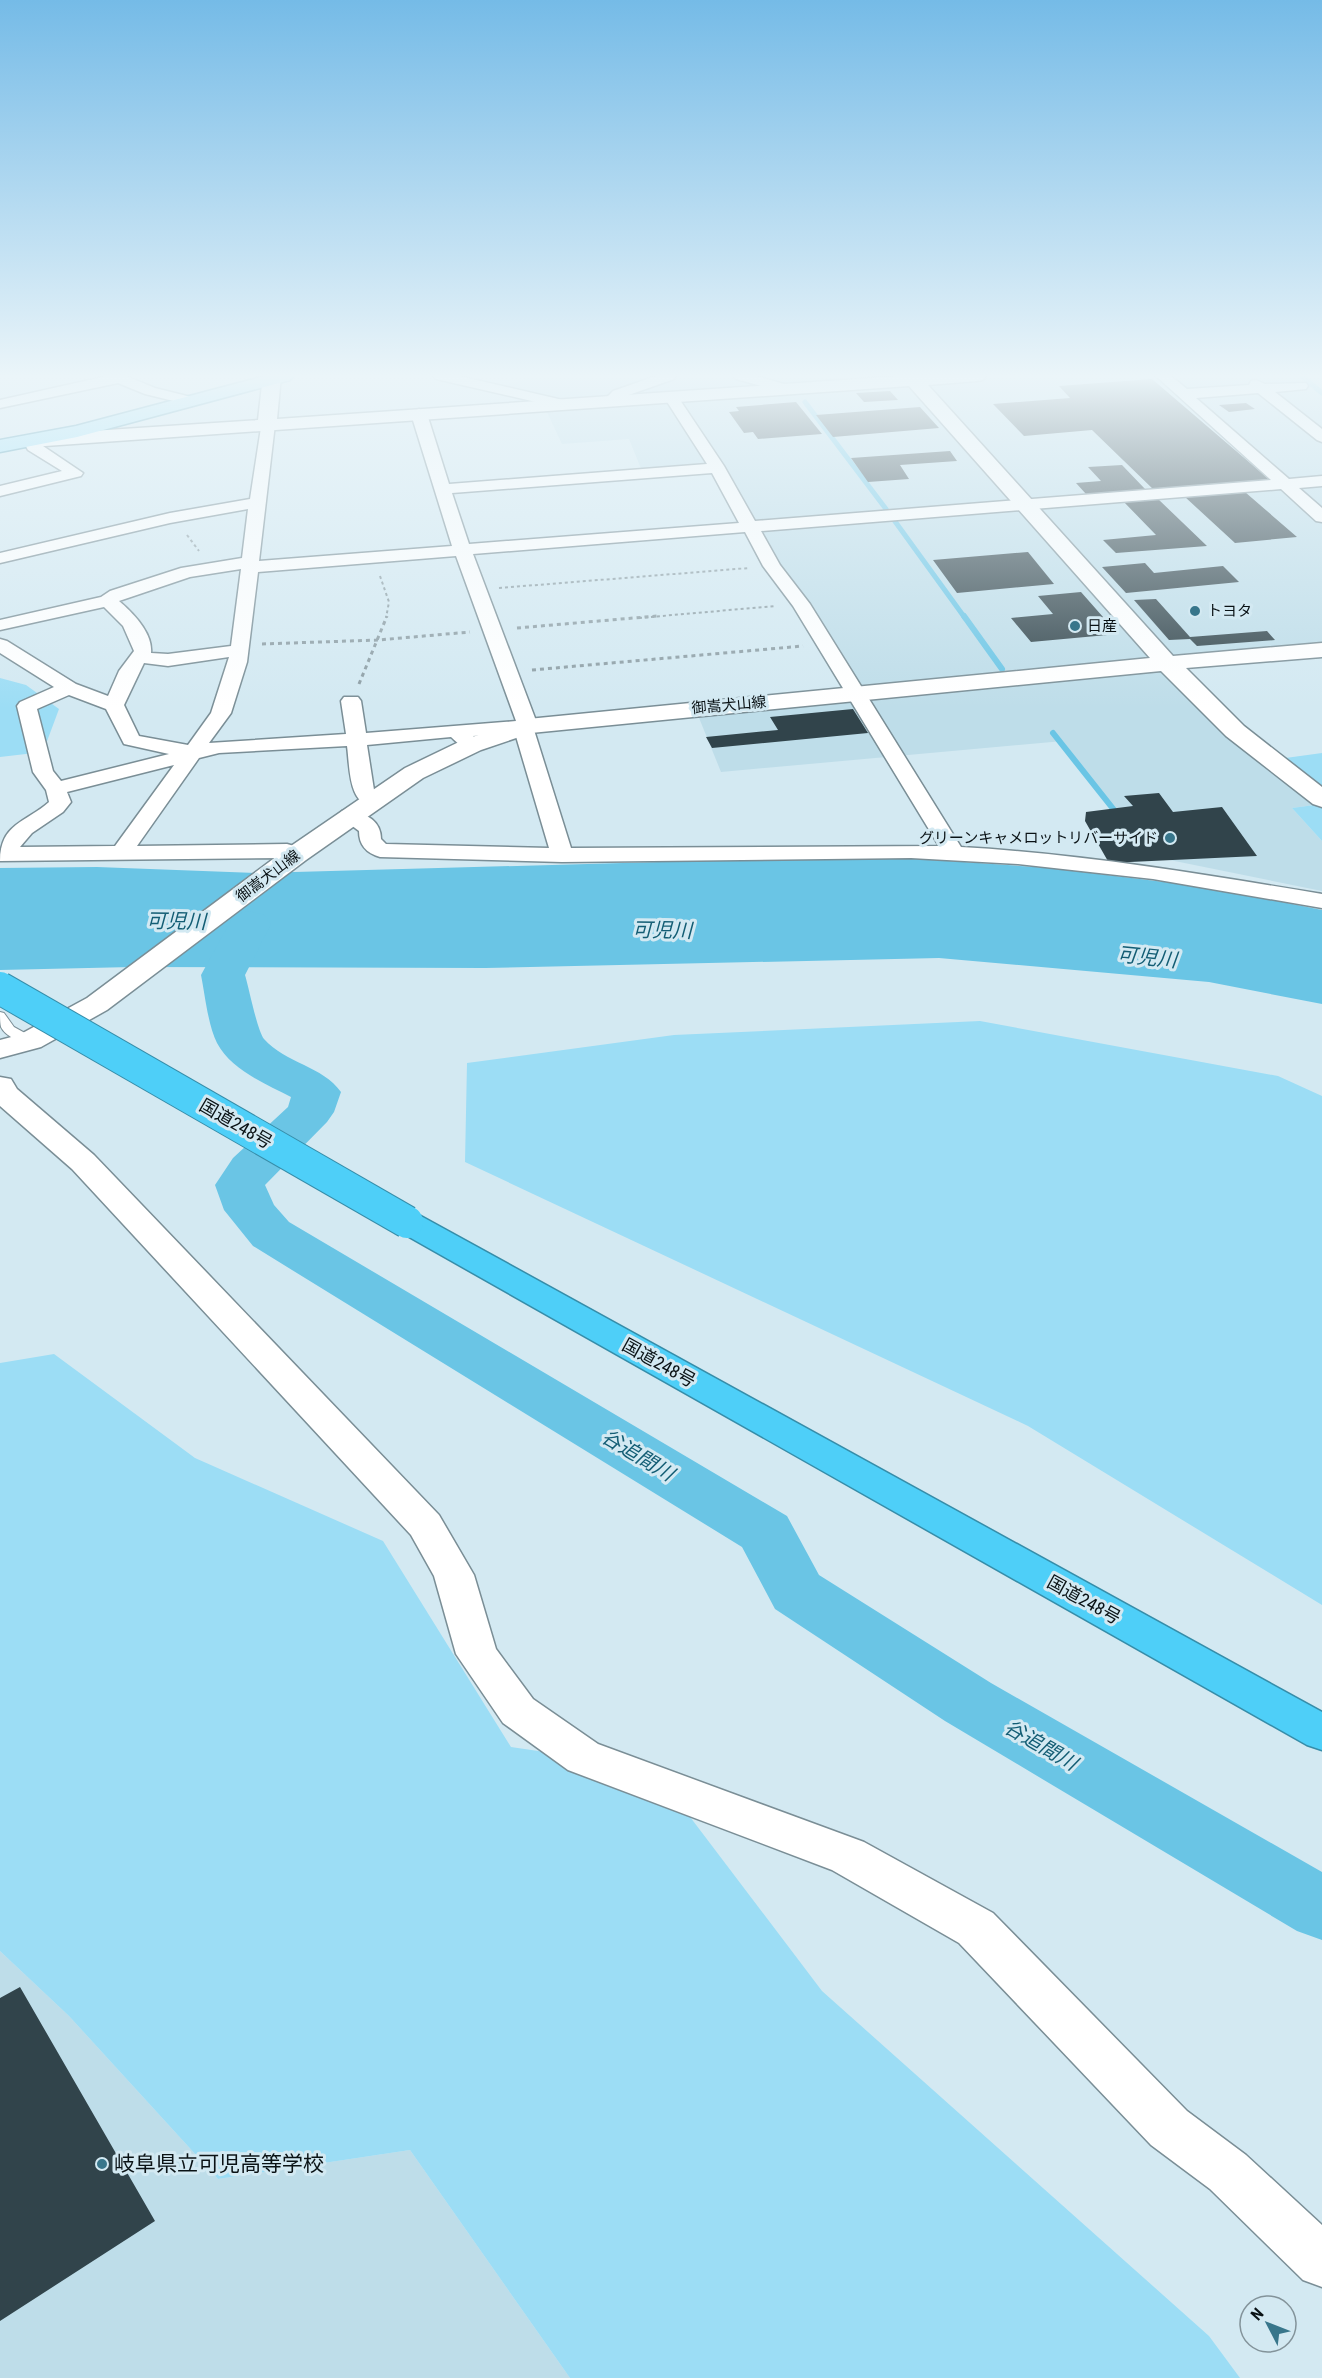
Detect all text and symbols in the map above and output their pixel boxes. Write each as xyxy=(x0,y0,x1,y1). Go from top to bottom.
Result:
place label: トヨタ xyxy=(1207,602,1252,620)
marker: トヨタ xyxy=(1188,604,1202,618)
place label: 日産 xyxy=(1087,617,1117,635)
marker: 日産 xyxy=(1068,619,1082,633)
street label: 御嵩犬山線 xyxy=(691,693,767,717)
place label: グリーンキャメロットリバーサイド xyxy=(919,829,1158,847)
marker: グリーンキャメロットリバーサイド xyxy=(1163,831,1177,845)
street label: 御嵩犬山線 xyxy=(233,846,303,906)
water label: 可児川 xyxy=(146,908,208,934)
water label: 可児川 xyxy=(632,917,694,943)
water label: 可児川 xyxy=(1116,942,1180,972)
street label: 国道248号 xyxy=(196,1094,276,1153)
street label: 国道248号 xyxy=(619,1334,700,1391)
water label: 谷追間川 xyxy=(598,1424,680,1487)
street label: 国道248号 xyxy=(1044,1571,1125,1628)
water label: 谷追間川 xyxy=(1000,1715,1083,1776)
place label: 岐阜県立可児高等学校 xyxy=(114,2152,324,2176)
marker: 岐阜県立可児高等学校 xyxy=(95,2157,109,2171)
north arrow xyxy=(1238,2294,1298,2354)
text: N xyxy=(1247,2304,1268,2324)

